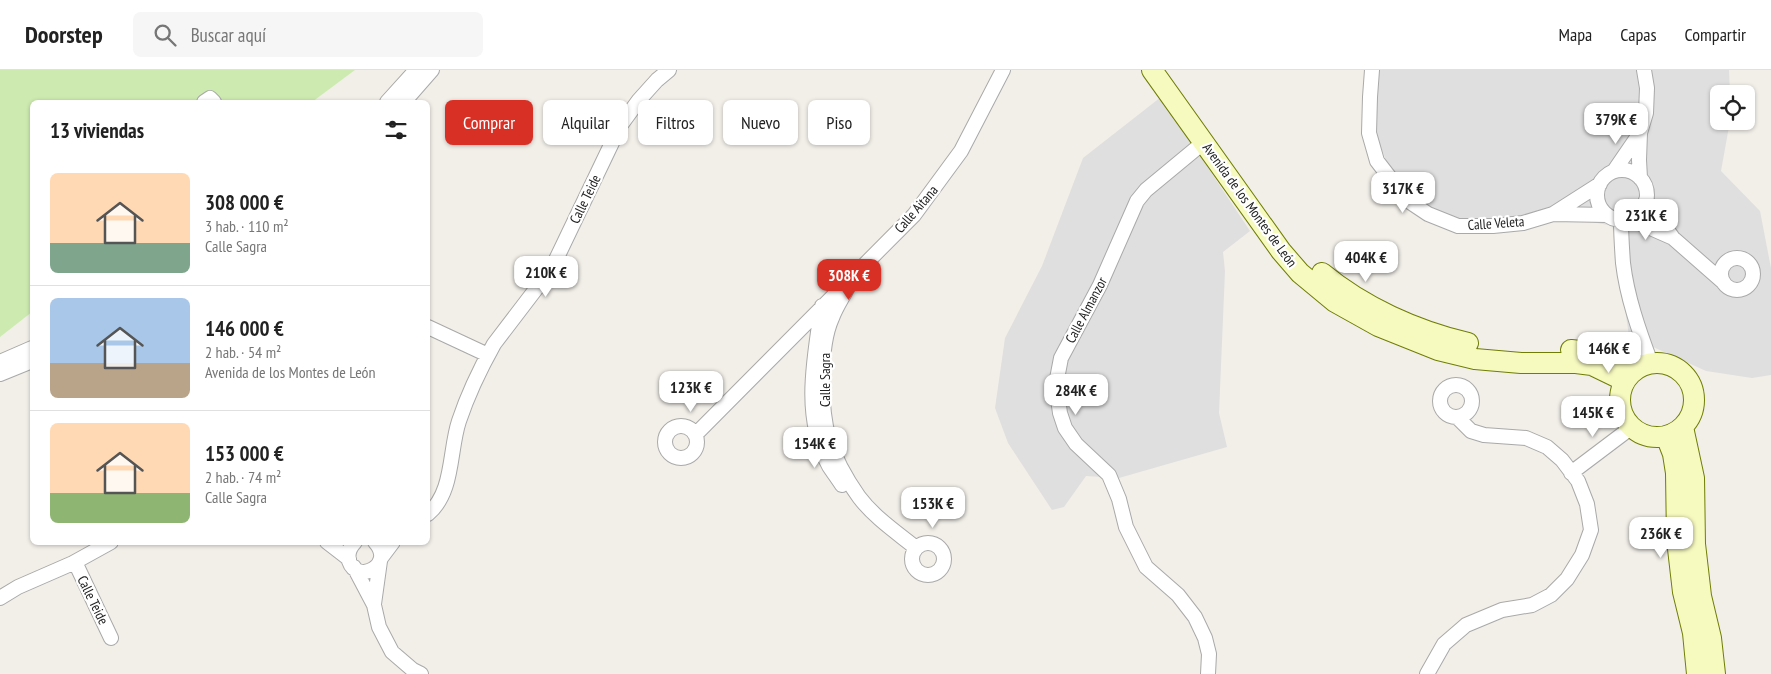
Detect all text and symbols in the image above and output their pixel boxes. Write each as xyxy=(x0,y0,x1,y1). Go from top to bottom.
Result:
search box xyxy=(133,12,483,57)
text: Doorstep xyxy=(25,19,103,50)
icon: search xyxy=(151,21,179,49)
text: Buscar aquí xyxy=(191,23,266,47)
text: Mapa xyxy=(1559,23,1592,46)
text: Capas xyxy=(1620,23,1657,46)
text: Compartir xyxy=(1685,23,1746,46)
map controls xyxy=(1710,85,1755,130)
button: locate xyxy=(1710,85,1755,130)
chip: Comprar xyxy=(445,100,533,145)
chip: Alquilar xyxy=(543,100,628,145)
chip: Filtros xyxy=(638,100,713,145)
chip: Nuevo xyxy=(723,100,798,145)
chip: Piso xyxy=(808,100,870,145)
pin: 379K € xyxy=(1575,102,1657,145)
text: 379K € xyxy=(1595,109,1637,129)
icon: filters xyxy=(382,116,410,144)
text: 13 viviendas xyxy=(50,117,144,144)
street label: Avenida de los Montes de León xyxy=(1199,139,1301,271)
street label: Calle Teide xyxy=(565,171,605,226)
pin: 317K € xyxy=(1362,172,1444,214)
text: 317K € xyxy=(1382,178,1424,198)
street label: Calle Aitana xyxy=(890,181,942,237)
text: 308 000 € xyxy=(205,189,284,216)
icon: home xyxy=(90,193,150,253)
pin: 231K € xyxy=(1605,198,1687,241)
text: 231K € xyxy=(1625,205,1667,225)
street label: Calle Veleta xyxy=(1467,212,1525,234)
text: 3 hab. · 110 m² xyxy=(205,216,289,236)
text: Calle Sagra xyxy=(205,236,267,256)
pin: 404K € xyxy=(1325,240,1407,283)
text: 404K € xyxy=(1345,247,1387,267)
pin: 210K € xyxy=(505,256,587,298)
pin: 308K € xyxy=(808,258,890,301)
text: 210K € xyxy=(525,262,567,282)
text: 308K € xyxy=(828,265,870,285)
street label: Calle Almanzor xyxy=(1061,274,1111,346)
text: 146 000 € xyxy=(205,315,284,342)
icon: home xyxy=(90,318,150,378)
pin: 146K € xyxy=(1568,332,1650,374)
text: 146K € xyxy=(1588,338,1630,358)
text: 2 hab. · 54 m² xyxy=(205,342,281,362)
street label: Calle Sagra xyxy=(816,353,834,407)
text: Avenida de los Montes de León xyxy=(205,362,376,382)
pin: 123K € xyxy=(650,370,732,413)
pin: 284K € xyxy=(1035,374,1117,416)
text: 123K € xyxy=(670,377,712,397)
text: 284K € xyxy=(1055,380,1097,400)
pin: 145K € xyxy=(1552,396,1634,438)
text: 145K € xyxy=(1572,402,1614,422)
pin: 154K € xyxy=(774,426,856,469)
text: 154K € xyxy=(794,433,836,453)
text: 153 000 € xyxy=(205,440,284,467)
icon: home xyxy=(90,443,150,503)
text: 2 hab. · 74 m² xyxy=(205,467,281,487)
pin: 153K € xyxy=(892,486,974,529)
text: Calle Sagra xyxy=(205,487,267,507)
text: 153K € xyxy=(912,493,954,513)
pin: 236K € xyxy=(1620,516,1702,559)
text: 236K € xyxy=(1640,523,1682,543)
street label: Calle Teide xyxy=(73,573,113,628)

